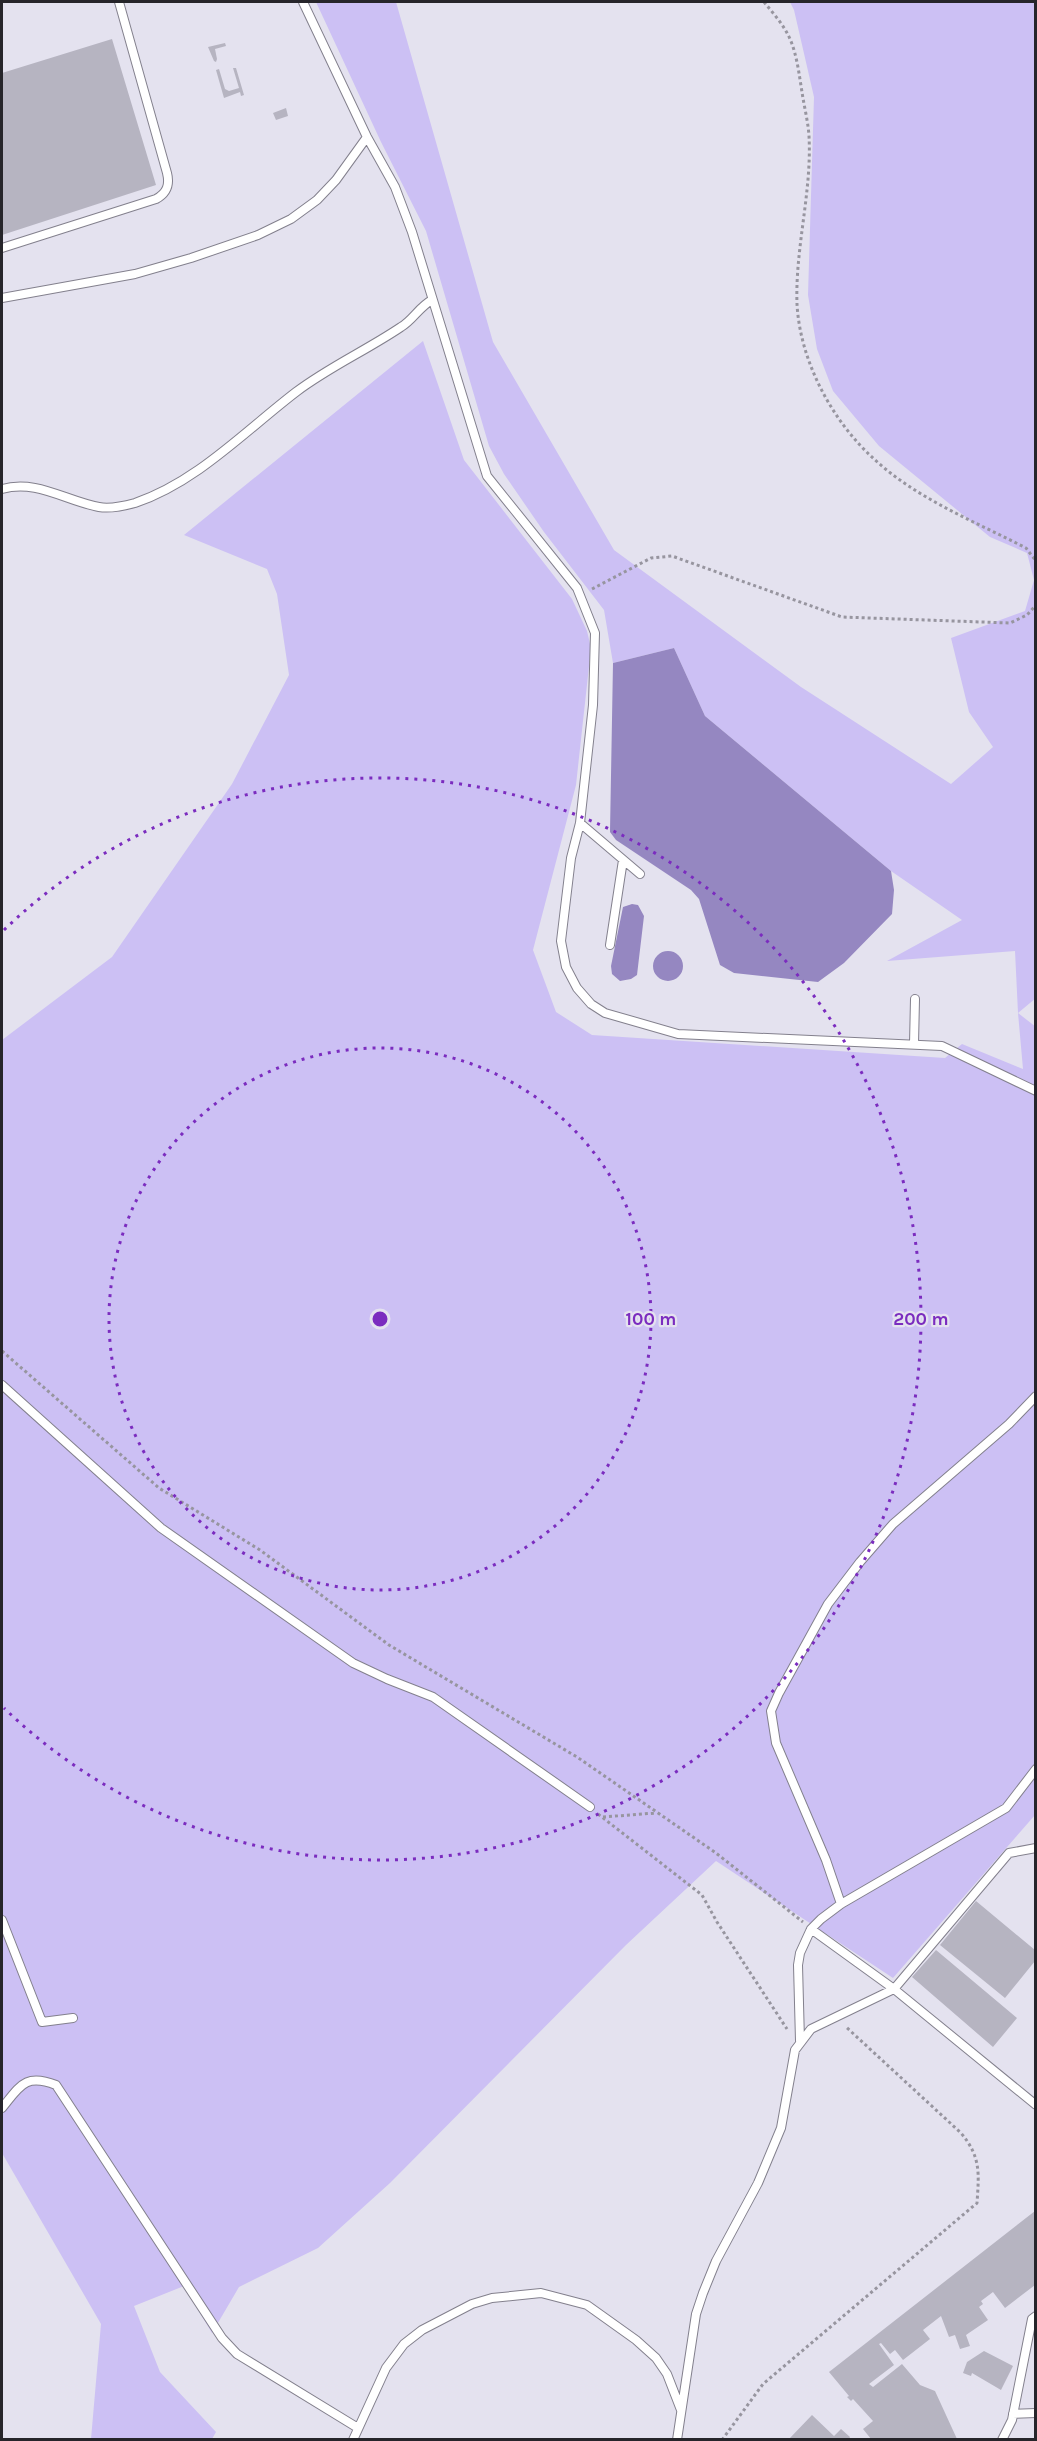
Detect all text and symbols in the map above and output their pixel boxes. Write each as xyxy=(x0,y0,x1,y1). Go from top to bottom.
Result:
text: 100 m xyxy=(626,1308,676,1330)
text: 200 m xyxy=(893,1308,949,1330)
centre of rings xyxy=(370,1309,390,1329)

